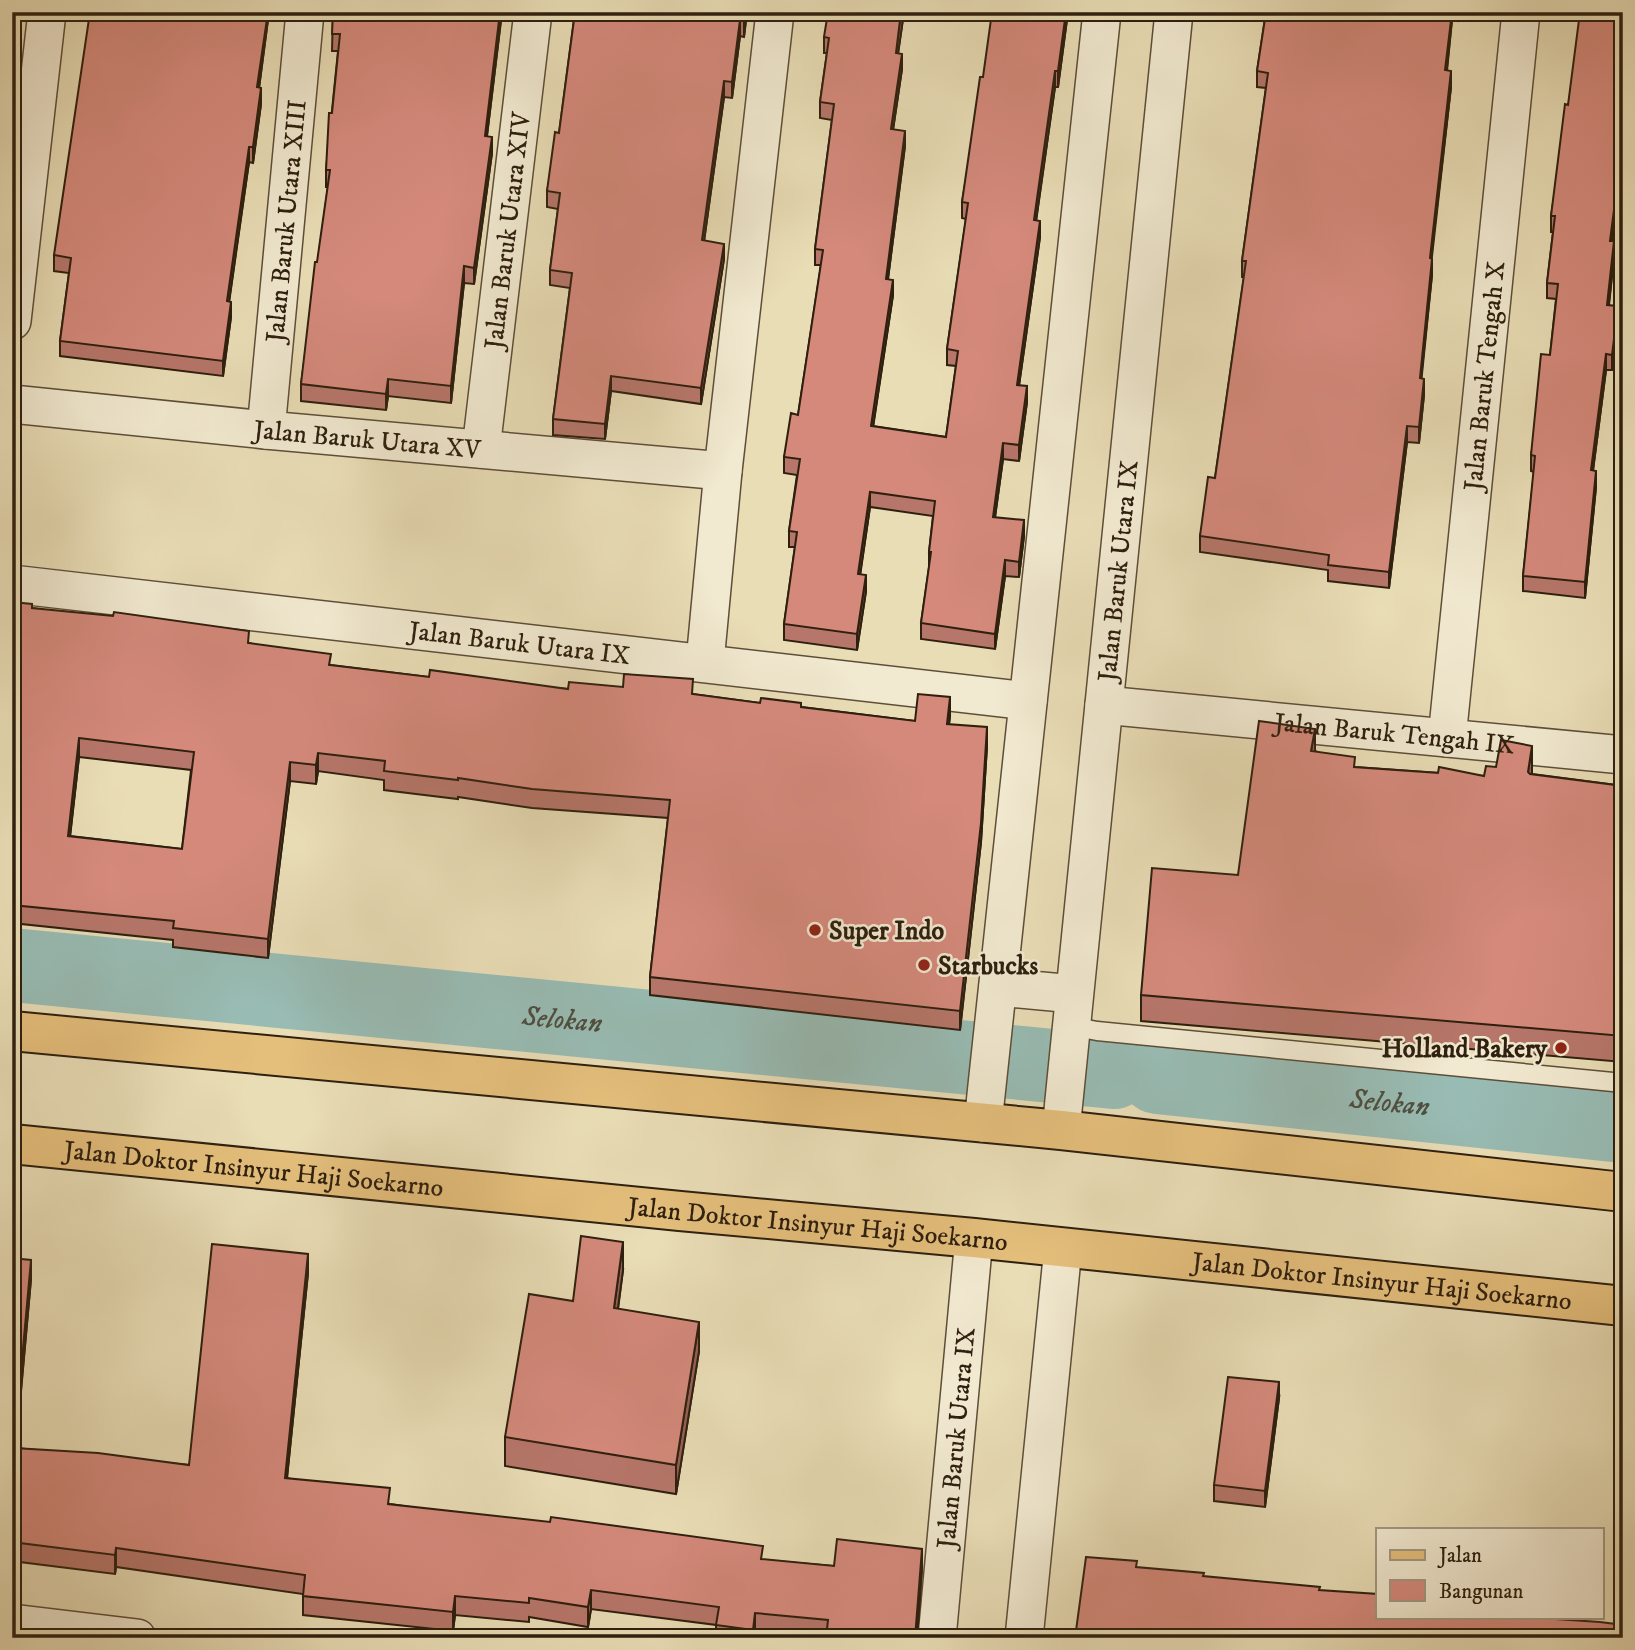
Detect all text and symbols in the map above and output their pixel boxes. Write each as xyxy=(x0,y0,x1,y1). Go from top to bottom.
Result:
street label: Jalan Baruk Utara XIII xyxy=(259,98,315,346)
street label: Jalan Baruk Utara XIV xyxy=(478,110,539,353)
street label: Jalan Baruk Tengah X xyxy=(1457,260,1514,494)
street label: Jalan Baruk Utara XV xyxy=(250,414,483,467)
street label: Jalan Baruk Utara IX xyxy=(1091,459,1147,685)
street label: Jalan Baruk Utara IX xyxy=(405,615,632,673)
street label: Jalan Baruk Tengah IX xyxy=(1271,706,1516,762)
place label: Super Indo xyxy=(829,915,944,948)
marker: Super Indo xyxy=(807,922,823,938)
place label: Starbucks xyxy=(938,950,1038,983)
marker: Starbucks xyxy=(916,957,932,973)
water label: Selokan xyxy=(520,999,604,1041)
place label: Holland Bakery xyxy=(1381,1033,1548,1066)
marker: Holland Bakery xyxy=(1553,1040,1569,1056)
water label: Selokan xyxy=(1347,1081,1431,1125)
street label: Jalan Doktor Insinyur Haji Soekarno xyxy=(60,1134,445,1205)
street label: Jalan Doktor Insinyur Haji Soekarno xyxy=(624,1191,1009,1259)
street label: Jalan Doktor Insinyur Haji Soekarno xyxy=(1189,1246,1573,1319)
street label: Jalan Baruk Utara IX xyxy=(930,1326,984,1552)
legend xyxy=(1376,1528,1604,1618)
text: Jalan xyxy=(1437,1543,1482,1569)
text: Bangunan xyxy=(1439,1579,1523,1605)

